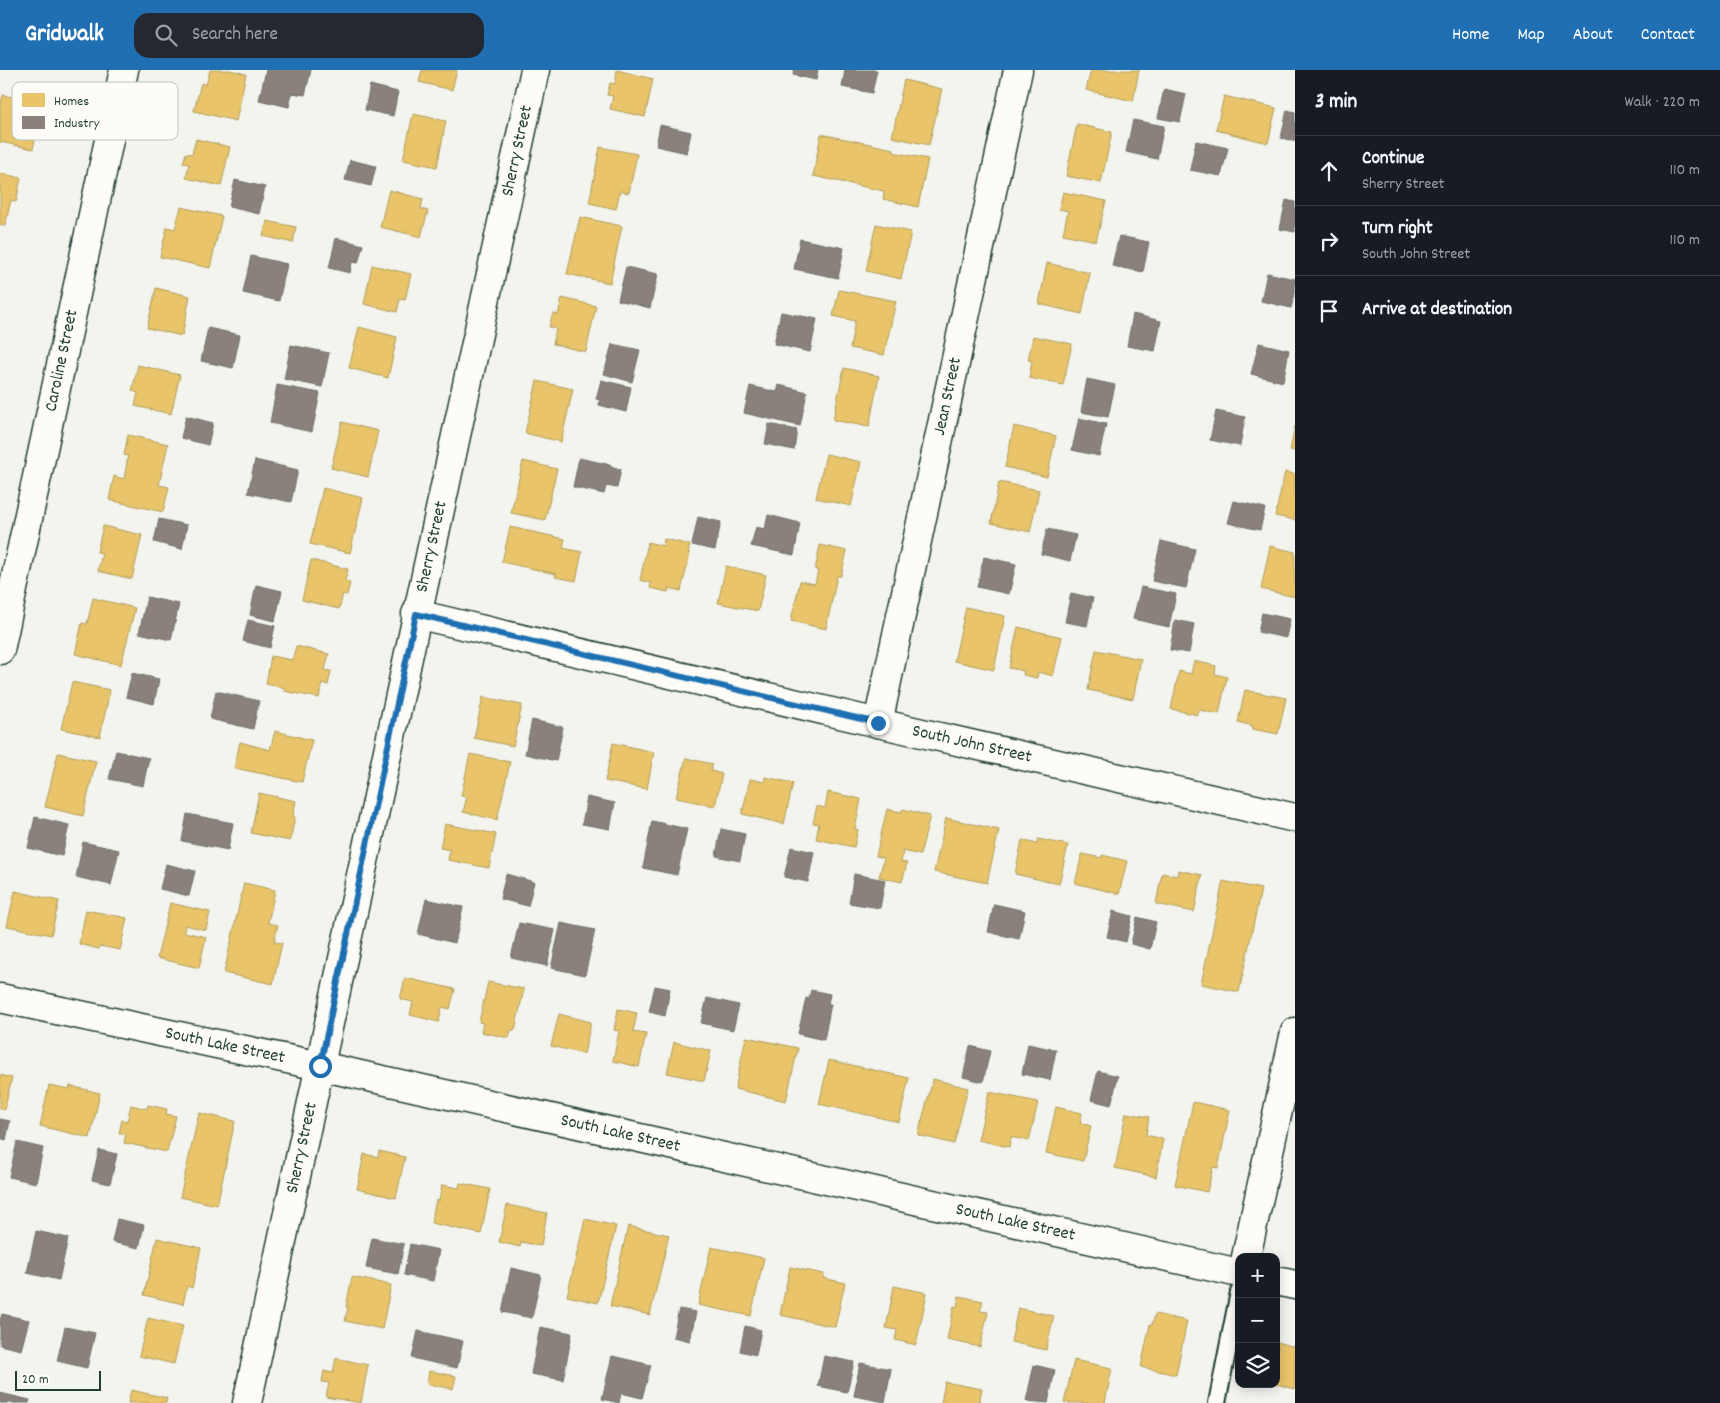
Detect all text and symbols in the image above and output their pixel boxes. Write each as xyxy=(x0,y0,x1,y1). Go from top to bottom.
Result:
search box xyxy=(134,13,484,58)
text: Gridwalk xyxy=(25,18,104,52)
icon: search xyxy=(152,21,180,49)
text: Search here xyxy=(192,22,278,49)
text: Home xyxy=(1452,23,1489,48)
text: Map xyxy=(1517,23,1545,48)
text: About xyxy=(1573,23,1613,48)
text: Contact xyxy=(1641,23,1695,48)
legend xyxy=(12,82,178,140)
text: 3 min xyxy=(1315,88,1357,118)
text: Walk · 220 m xyxy=(1625,91,1700,114)
text: Homes xyxy=(54,92,89,112)
street label: Sherry Street xyxy=(496,103,540,199)
text: Industry xyxy=(54,114,100,134)
text: Continue xyxy=(1362,146,1424,173)
icon: ahead xyxy=(1315,157,1343,185)
text: 110 m xyxy=(1670,159,1700,182)
text: Sherry Street xyxy=(1362,173,1444,196)
text: Turn right xyxy=(1362,216,1433,243)
icon: right xyxy=(1315,227,1343,255)
text: 110 m xyxy=(1670,229,1700,252)
text: South John Street xyxy=(1362,243,1470,266)
icon: arrive xyxy=(1315,297,1343,325)
text: Arrive at destination xyxy=(1362,297,1512,324)
street label: Caroline Street xyxy=(39,307,85,414)
street label: Jean Street xyxy=(927,355,969,438)
street label: Sherry Street xyxy=(410,498,454,595)
route end xyxy=(867,712,890,735)
street label: South John Street xyxy=(910,719,1034,770)
street label: South Lake Street xyxy=(163,1021,287,1071)
route start xyxy=(309,1055,332,1078)
street label: Sherry Street xyxy=(280,1100,324,1196)
street label: South Lake Street xyxy=(558,1108,683,1159)
street label: South Lake Street xyxy=(953,1197,1078,1248)
map controls xyxy=(1235,1253,1280,1388)
button: + xyxy=(1235,1253,1280,1298)
button: − xyxy=(1235,1298,1280,1343)
button: layers xyxy=(1235,1343,1280,1388)
scale bar xyxy=(15,1368,101,1391)
text: 20 m xyxy=(22,1370,49,1390)

